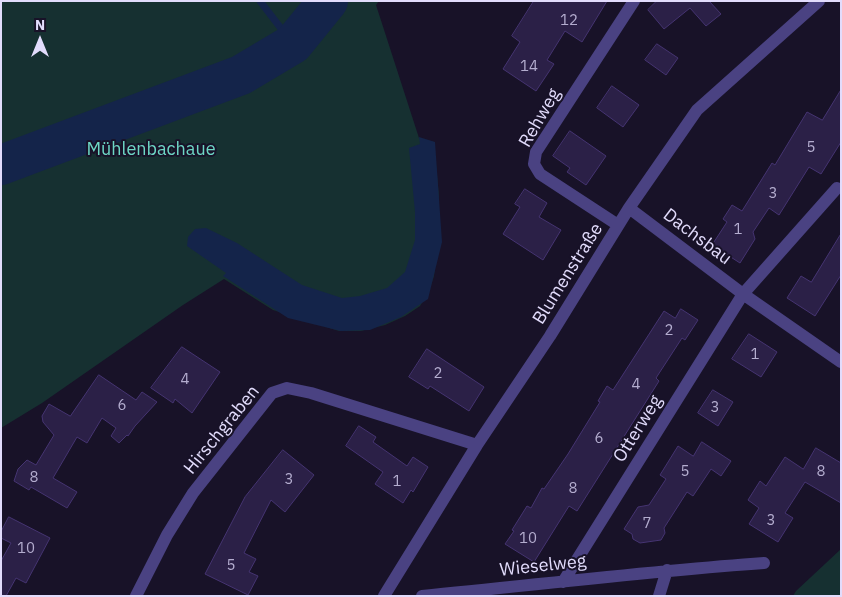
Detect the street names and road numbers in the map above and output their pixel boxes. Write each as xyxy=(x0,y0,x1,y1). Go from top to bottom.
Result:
street label: Rehweg xyxy=(515,85,565,151)
street label: Dachsbau xyxy=(659,204,735,270)
street label: Blumenstraße xyxy=(528,219,608,329)
street label: Hirschgraben xyxy=(180,381,264,479)
street label: Otterweg xyxy=(609,392,667,466)
street label: Wieselweg xyxy=(499,551,587,581)

